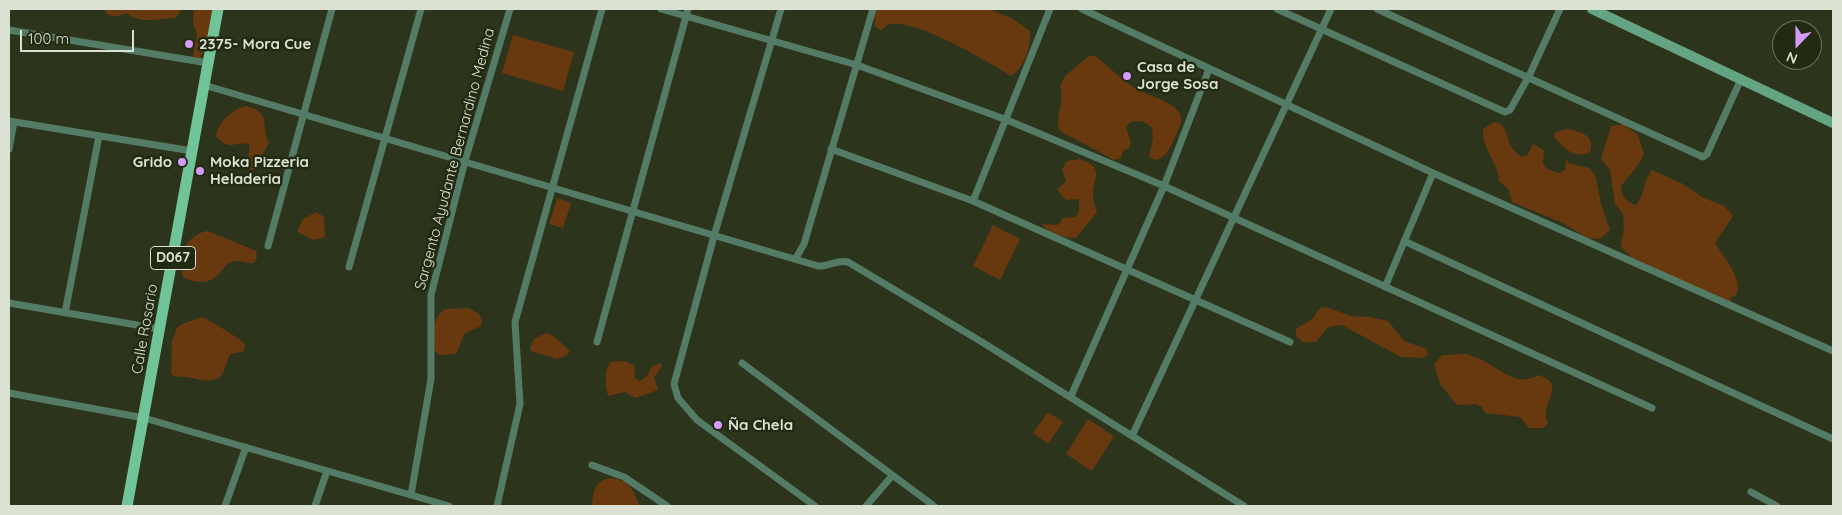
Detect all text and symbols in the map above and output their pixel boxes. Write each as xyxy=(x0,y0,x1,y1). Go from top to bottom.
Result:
scale bar xyxy=(22,20,136,52)
north arrow xyxy=(1772,20,1822,70)
street label: Sargento Ayudante Bernardino Medina xyxy=(411,26,499,292)
text: 100 m xyxy=(28,29,69,48)
place label: 2375- Mora Cue xyxy=(199,35,311,53)
marker: 2375- Mora Cue xyxy=(183,38,195,50)
text: N xyxy=(1784,48,1800,68)
place label: Casa de Jorge Sosa xyxy=(1137,58,1218,93)
marker: Casa de Jorge Sosa xyxy=(1121,70,1133,82)
place label: Grido xyxy=(133,153,172,171)
place label: Moka Pizzeria Heladeria xyxy=(210,153,309,188)
marker: Grido xyxy=(176,156,188,168)
marker: Moka Pizzeria Heladeria xyxy=(194,165,206,177)
road number: D067 xyxy=(150,247,196,270)
street label: Calle Rosario xyxy=(128,282,162,376)
place label: Ña Chela xyxy=(728,416,793,434)
marker: Ña Chela xyxy=(712,419,724,431)

